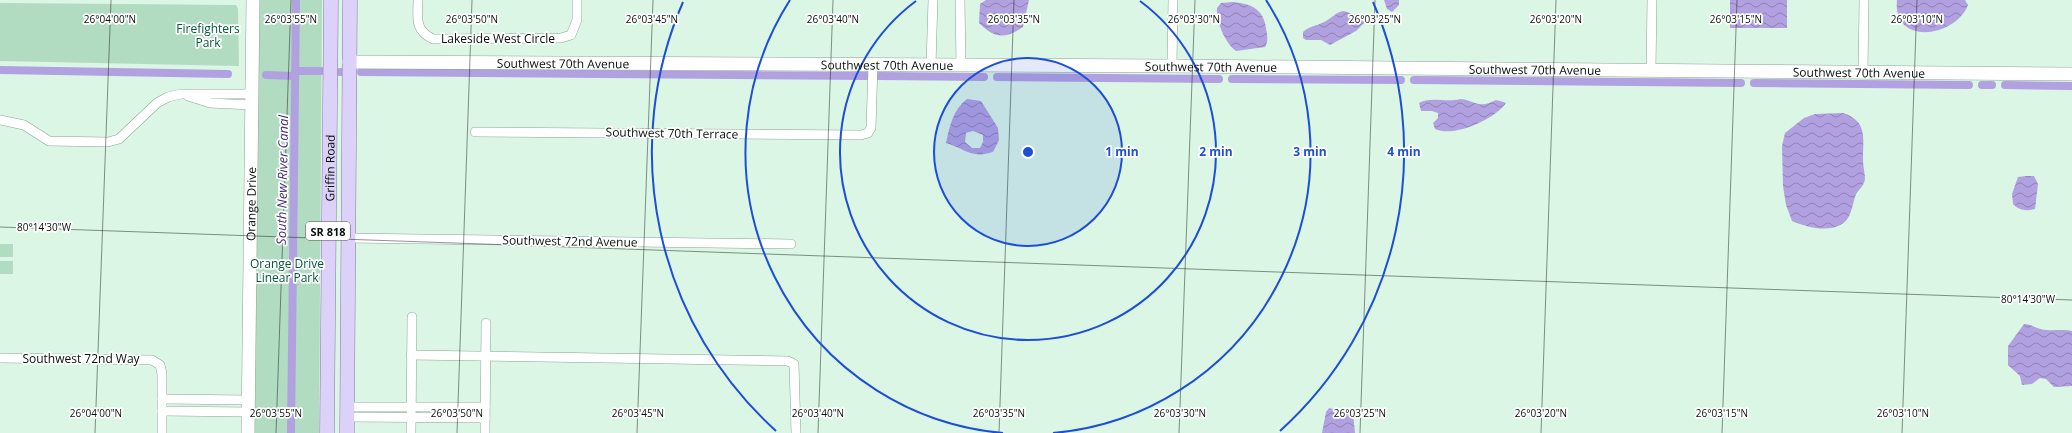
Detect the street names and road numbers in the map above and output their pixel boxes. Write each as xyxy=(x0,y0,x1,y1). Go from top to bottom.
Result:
street label: Lakeside West Circle xyxy=(441,30,555,47)
street label: Southwest 70th Avenue xyxy=(497,54,629,72)
street label: Southwest 70th Avenue xyxy=(821,56,953,73)
street label: Southwest 70th Avenue xyxy=(1145,57,1277,75)
street label: Southwest 70th Avenue xyxy=(1469,60,1601,78)
street label: Southwest 70th Avenue xyxy=(1793,63,1925,81)
street label: Southwest 70th Terrace xyxy=(605,123,739,143)
street label: Griffin Road xyxy=(321,134,338,202)
street label: Orange Drive xyxy=(242,167,260,241)
road number: SR 818 xyxy=(306,222,350,240)
street label: Southwest 72nd Avenue xyxy=(502,231,638,251)
street label: Southwest 72nd Way xyxy=(22,350,141,367)

